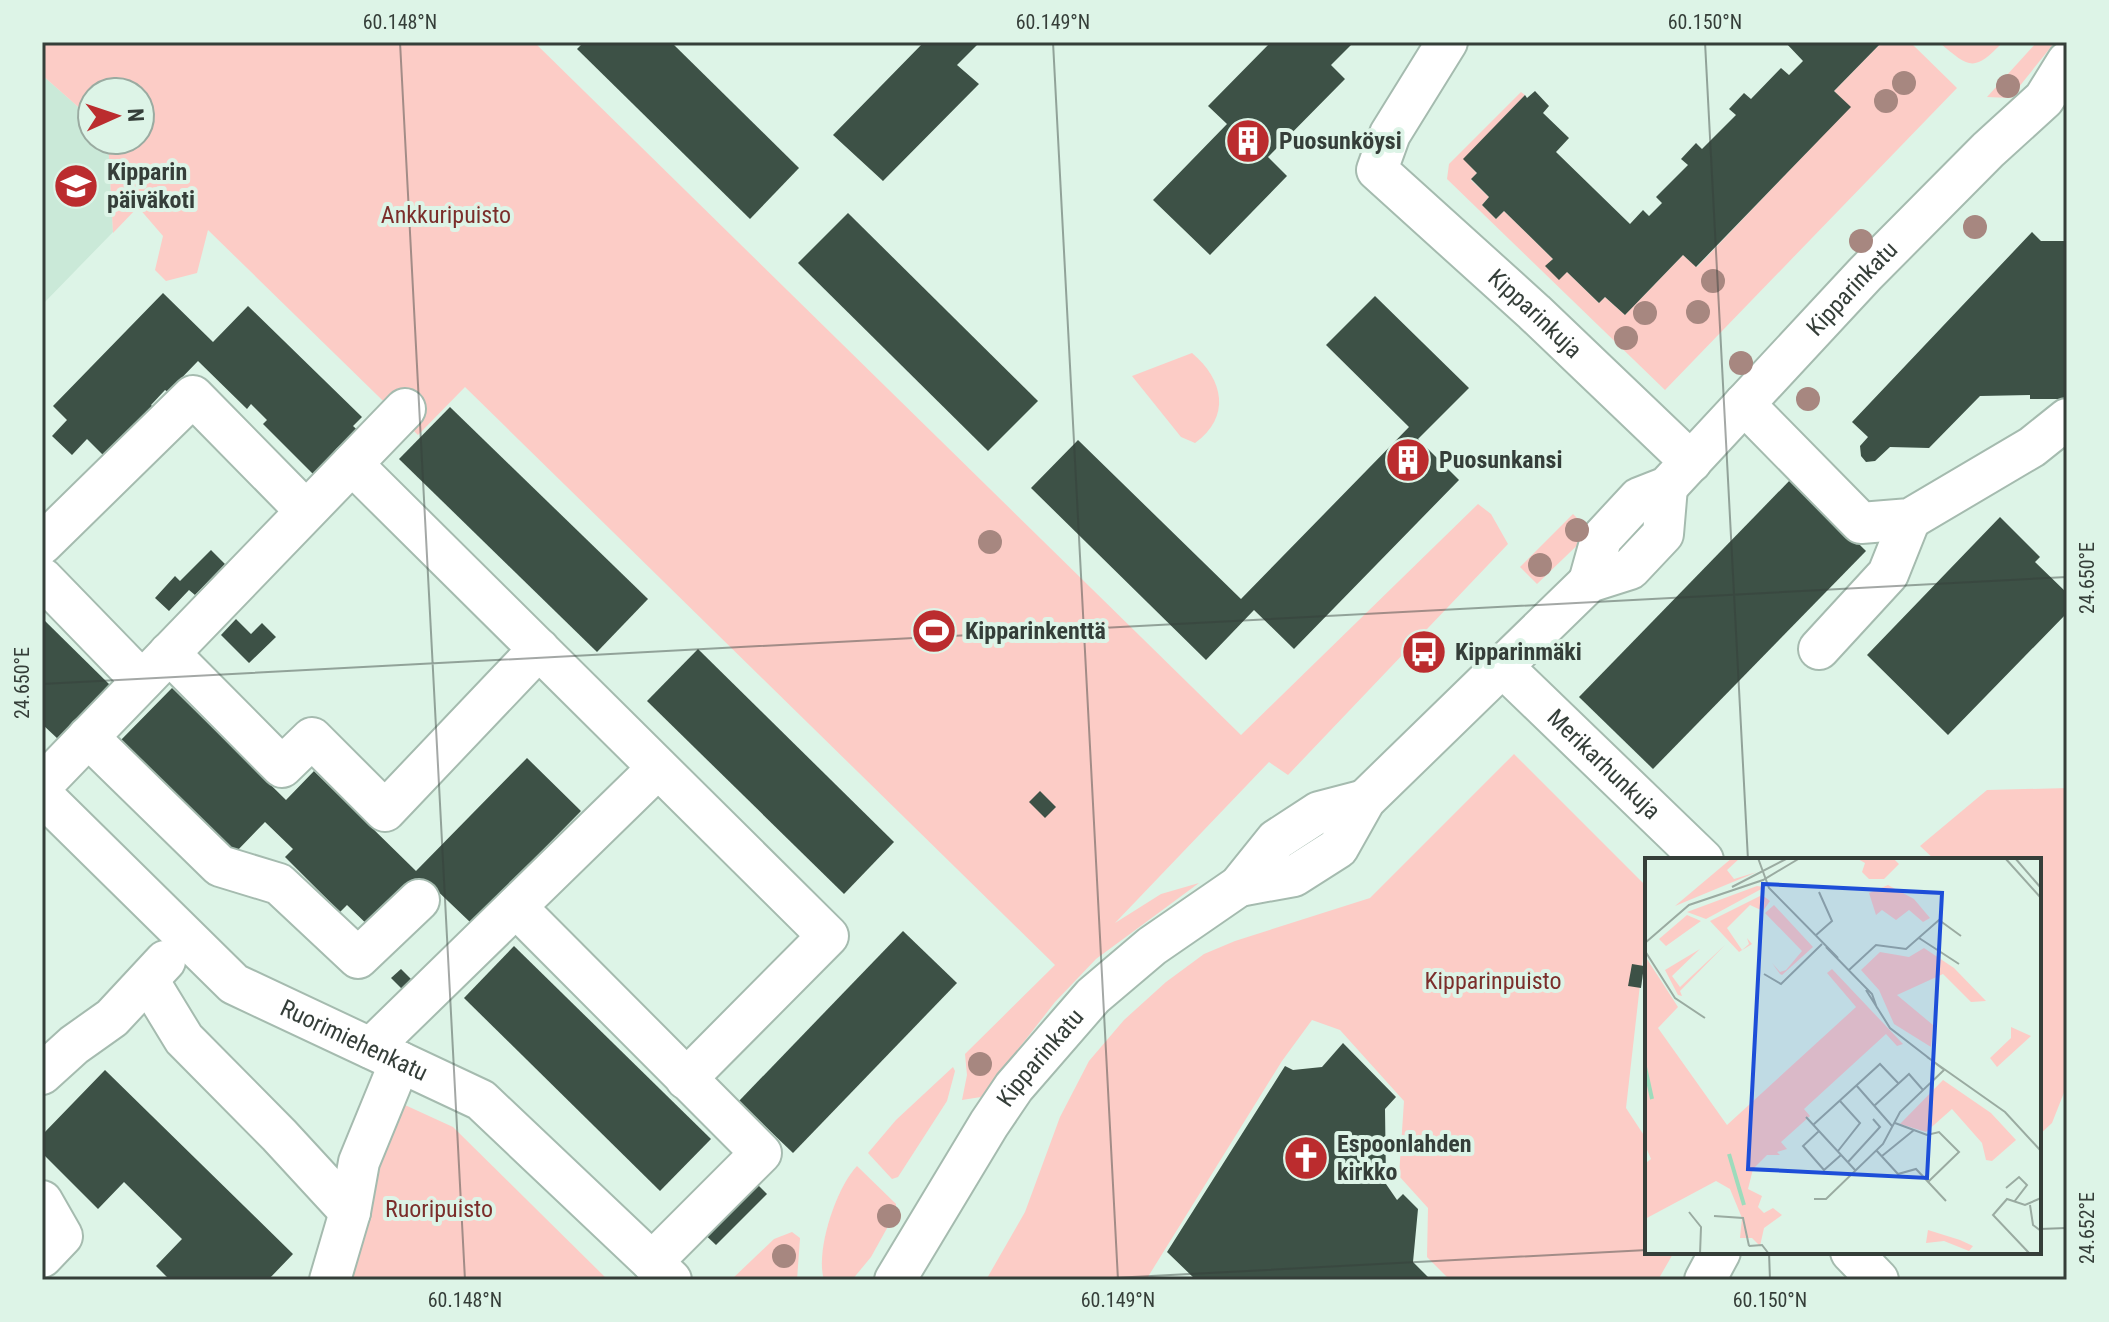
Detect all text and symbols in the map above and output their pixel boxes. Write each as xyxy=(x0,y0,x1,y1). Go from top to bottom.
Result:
text: 60.148°N xyxy=(363,10,437,34)
text: 60.149°N xyxy=(1016,10,1090,34)
text: 60.150°N xyxy=(1668,10,1742,34)
north arrow xyxy=(76,76,156,156)
text: N xyxy=(123,108,148,122)
building icon: Puosunköysi xyxy=(1224,117,1272,165)
place label: Puosunköysi xyxy=(1279,127,1402,155)
place label: Kipparin päiväkoti xyxy=(107,158,195,214)
school or university icon: Kipparin päiväkoti xyxy=(52,162,100,210)
park label: Ankkuripuisto xyxy=(381,201,511,229)
street label: Kipparinkatu xyxy=(1801,236,1903,341)
street label: Kipparinkuja xyxy=(1482,263,1587,364)
building icon: Puosunkansi xyxy=(1384,436,1432,484)
place label: Puosunkansi xyxy=(1439,446,1562,474)
text: 24.650°E xyxy=(2075,542,2099,614)
sports icon: Kipparinkenttä xyxy=(910,607,958,655)
place label: Kipparinkenttä xyxy=(965,617,1106,645)
bus stop icon: Kipparinmäki xyxy=(1400,628,1448,676)
place label: Kipparinmäki xyxy=(1455,638,1582,666)
text: 24.650°E xyxy=(10,647,34,719)
street label: Merikarhunkuja xyxy=(1541,703,1666,825)
inset map xyxy=(1645,858,2041,1254)
park label: Kipparinpuisto xyxy=(1424,967,1562,995)
street label: Ruorimiehenkatu xyxy=(276,994,432,1087)
street label: Kipparinkatu xyxy=(991,1003,1089,1112)
place label: Espoonlahden kirkko xyxy=(1337,1130,1472,1186)
church icon: Espoonlahden kirkko xyxy=(1282,1134,1330,1182)
text: 24.652°E xyxy=(2075,1192,2099,1264)
park label: Ruoripuisto xyxy=(385,1195,493,1223)
text: 60.148°N xyxy=(428,1288,502,1312)
text: 60.149°N xyxy=(1081,1288,1155,1312)
text: 60.150°N xyxy=(1733,1288,1807,1312)

